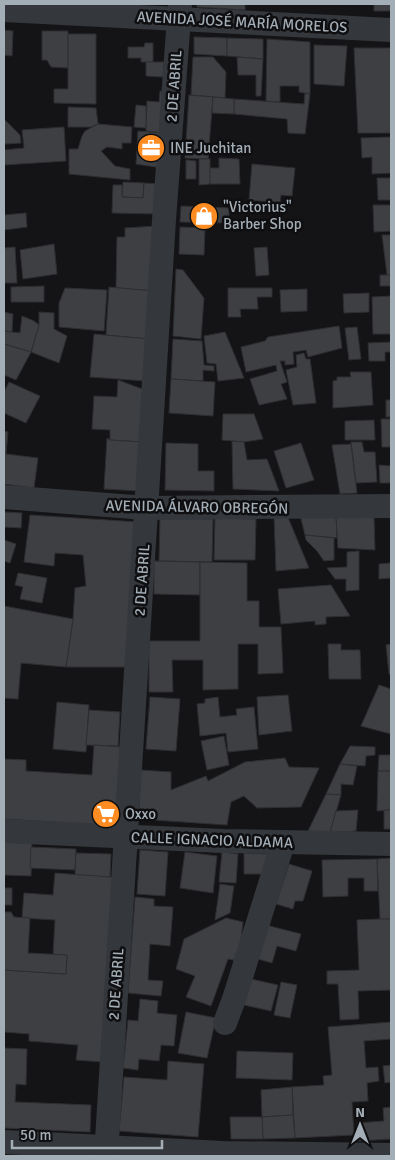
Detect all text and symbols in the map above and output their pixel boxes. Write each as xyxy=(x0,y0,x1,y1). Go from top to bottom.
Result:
street label: AVENIDA JOSÉ MARÍA MORELOS xyxy=(136,6,348,37)
street label: 2 DE ABRIL xyxy=(163,49,186,123)
office icon: INE Juchitan xyxy=(136,133,166,163)
place label: INE Juchitan xyxy=(170,139,252,157)
place label: "Victorius" Barber Shop xyxy=(223,198,302,233)
shop icon: "Victorius" Barber Shop xyxy=(189,201,219,231)
street label: AVENIDA ÁLVARO OBREGÓN xyxy=(105,495,289,518)
street label: 2 DE ABRIL xyxy=(131,543,154,617)
supermarket icon: Oxxo xyxy=(91,799,121,829)
place label: Oxxo xyxy=(125,805,156,823)
street label: CALLE IGNACIO ALDAMA xyxy=(131,828,293,852)
street label: 2 DE ABRIL xyxy=(105,947,128,1021)
north arrow xyxy=(335,1100,385,1150)
text: N xyxy=(355,1104,365,1121)
scale bar xyxy=(12,1118,162,1150)
text: 50 m xyxy=(20,1126,51,1144)

